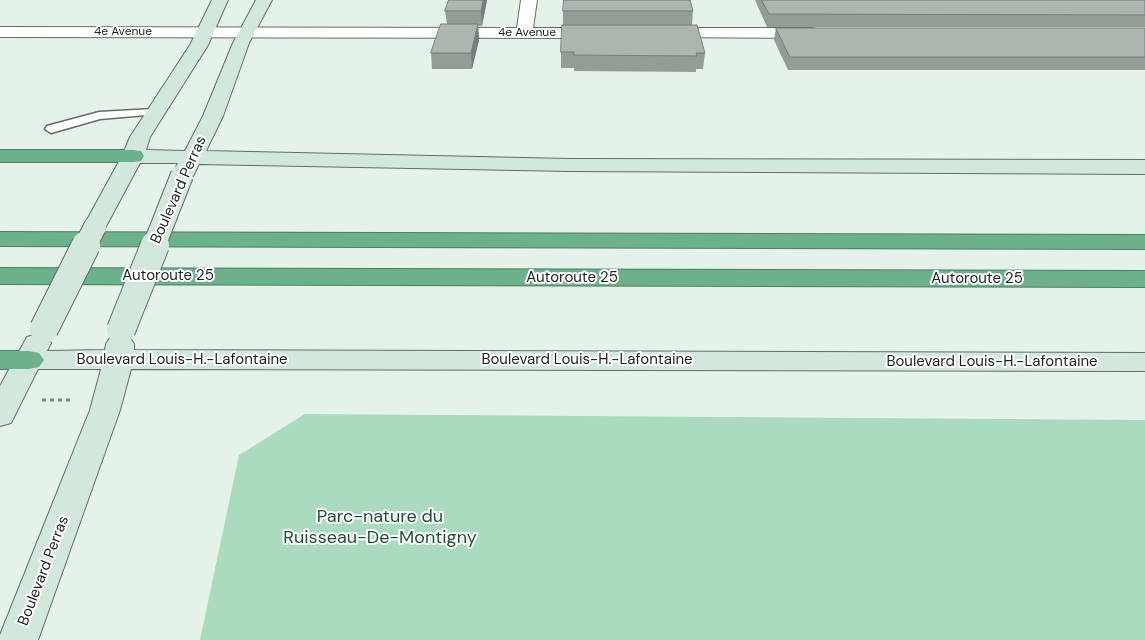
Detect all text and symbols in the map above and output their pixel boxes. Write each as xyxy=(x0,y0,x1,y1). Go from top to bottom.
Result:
street label: 4e Avenue xyxy=(94,25,152,39)
street label: 4e Avenue xyxy=(498,26,556,40)
street label: Boulevard Perras xyxy=(147,133,211,247)
street label: Autoroute 25 xyxy=(122,267,214,285)
street label: Autoroute 25 xyxy=(526,269,618,287)
street label: Autoroute 25 xyxy=(931,270,1023,288)
street label: Boulevard Louis-H.-Lafontaine xyxy=(76,351,288,369)
street label: Boulevard Louis-H.-Lafontaine xyxy=(481,351,693,369)
street label: Boulevard Louis-H.-Lafontaine xyxy=(886,353,1098,371)
park label: Parc-nature du Ruisseau-De-Montigny xyxy=(283,506,477,548)
street label: Boulevard Perras xyxy=(15,514,73,628)

